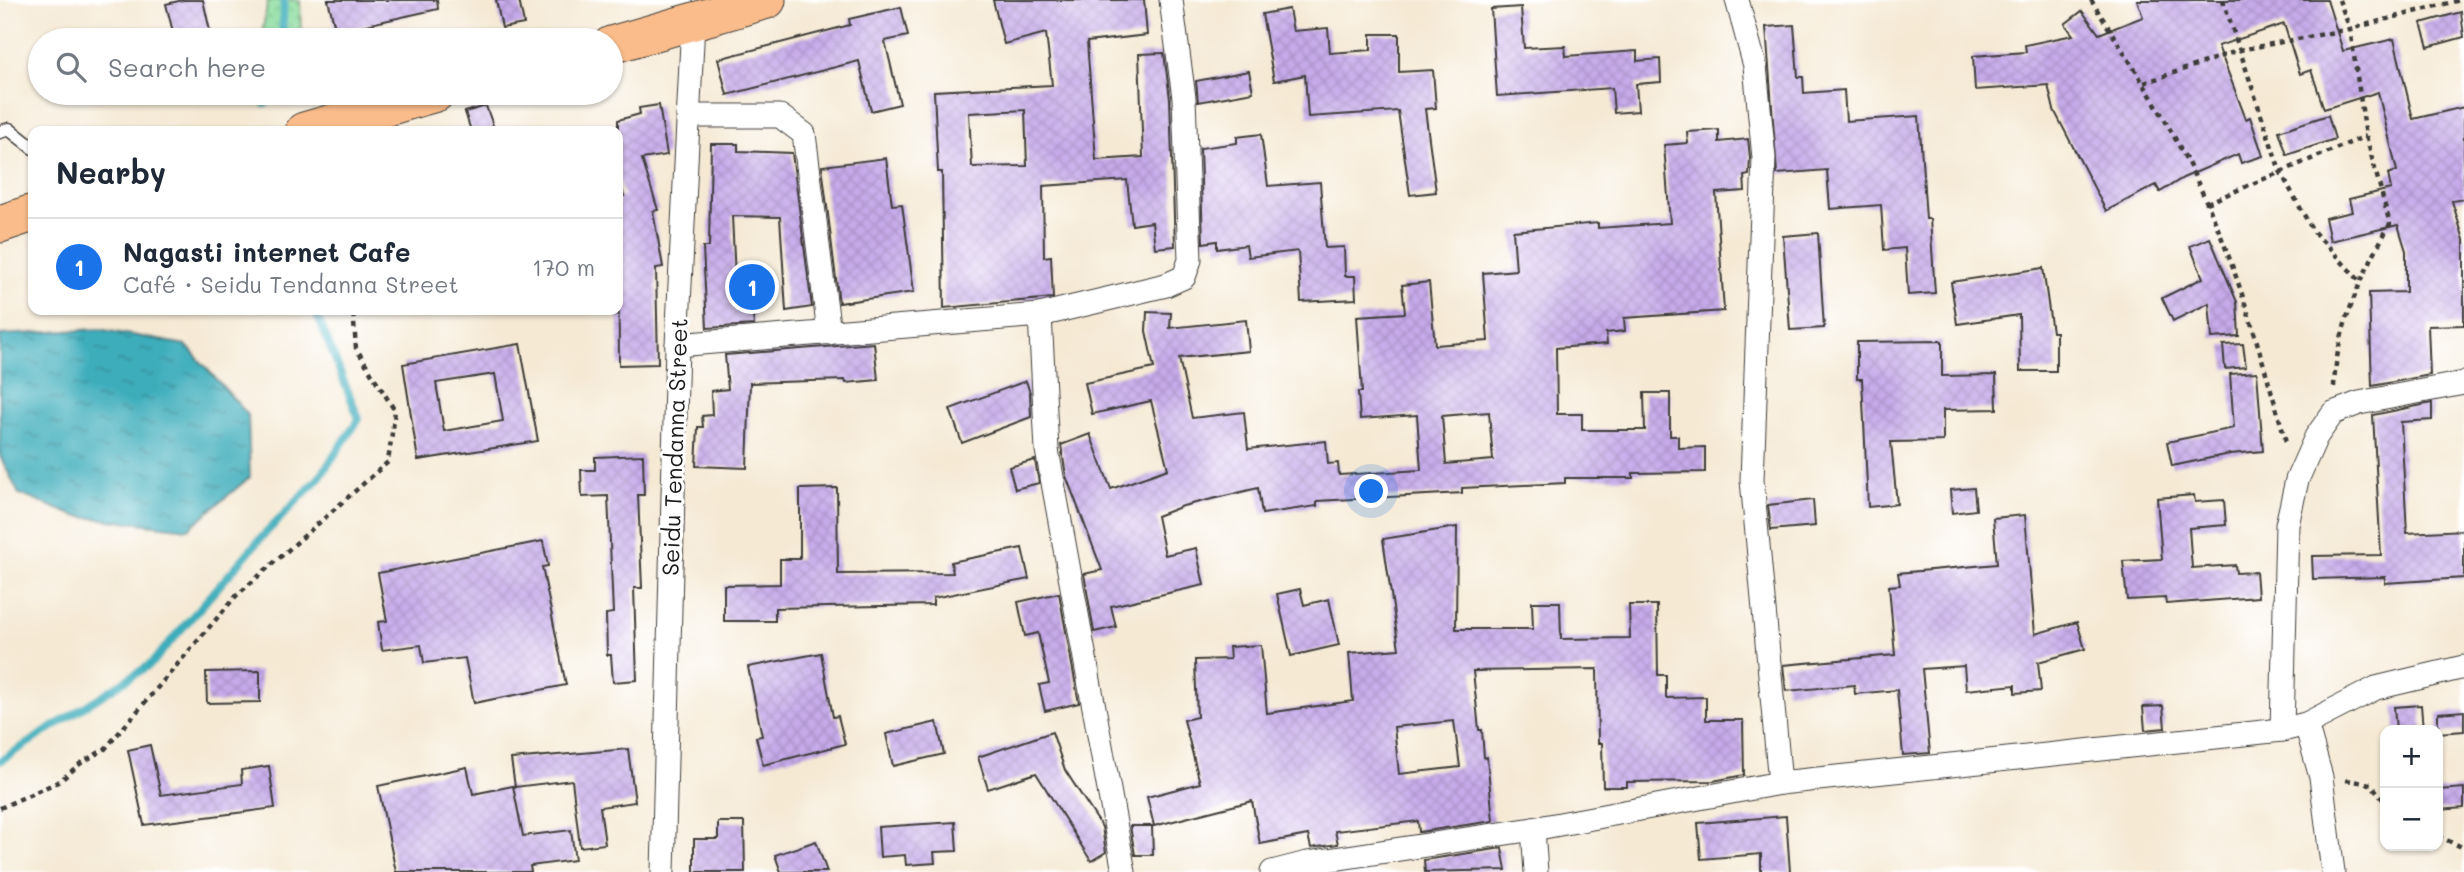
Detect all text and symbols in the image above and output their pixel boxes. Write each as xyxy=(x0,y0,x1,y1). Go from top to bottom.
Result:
search box xyxy=(28,28,623,105)
icon: search xyxy=(52,48,90,86)
text: Search here xyxy=(108,50,266,84)
text: Nearby xyxy=(56,152,166,192)
text: Nagasti internet Cafe xyxy=(123,235,410,269)
text: 1 xyxy=(74,252,84,282)
text: 170 m xyxy=(532,252,595,282)
pin: 1 xyxy=(729,261,775,313)
text: Café · Seidu Tendanna Street xyxy=(123,269,459,299)
street label: Seidu Tendanna Street xyxy=(655,318,693,576)
your location xyxy=(1354,474,1388,508)
map controls xyxy=(2380,725,2443,851)
button: + xyxy=(2380,725,2443,788)
button: − xyxy=(2380,788,2443,851)

